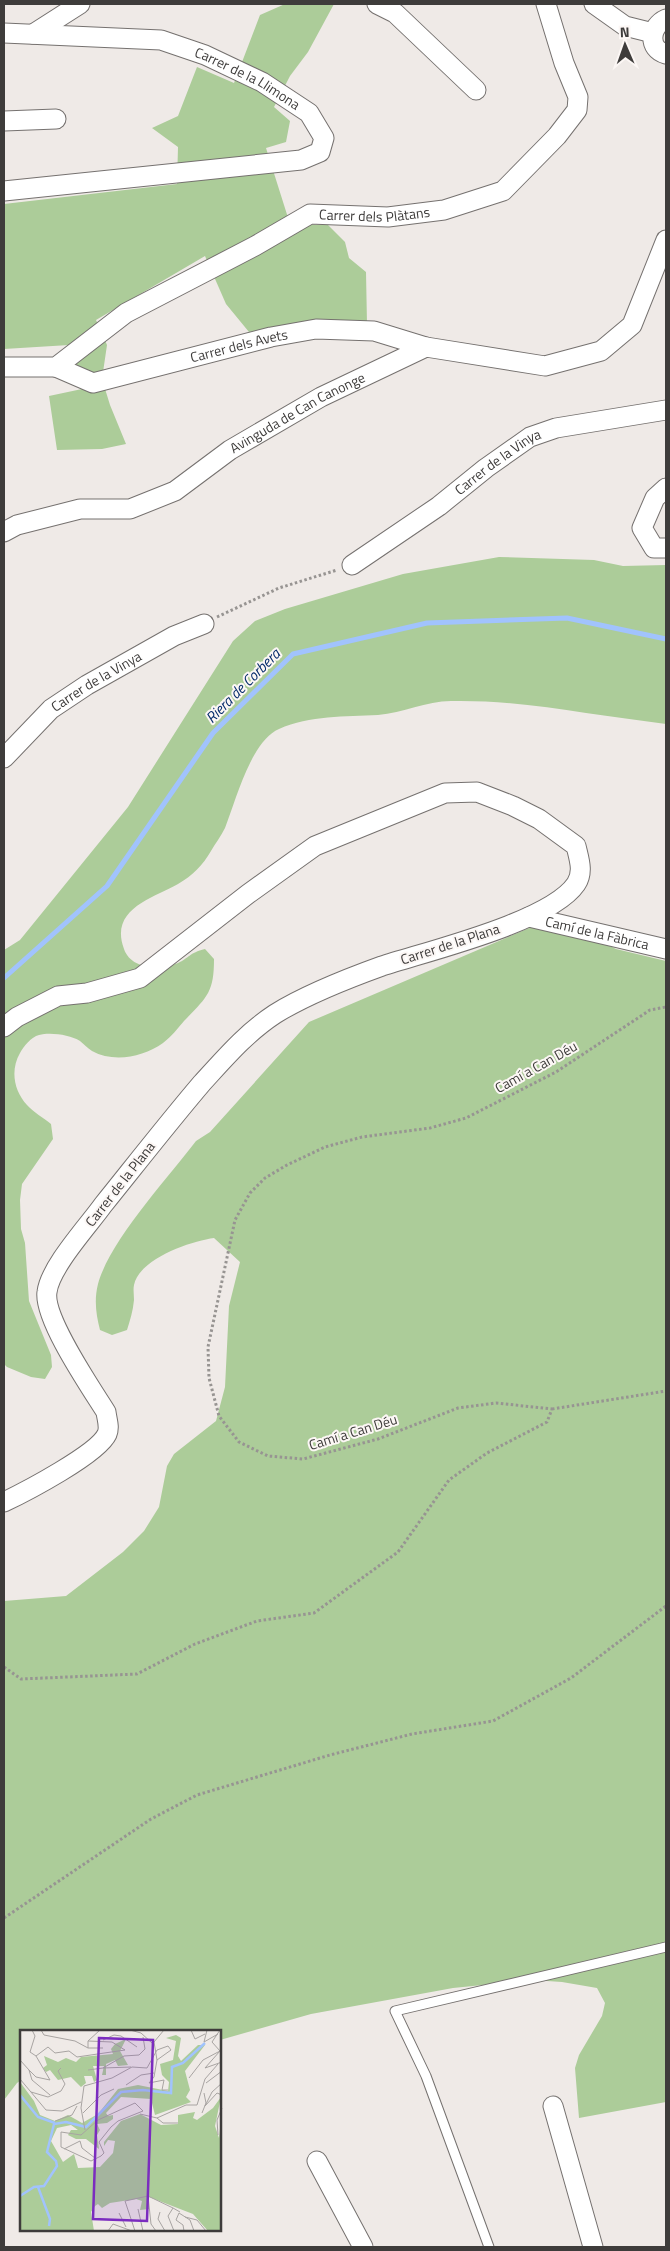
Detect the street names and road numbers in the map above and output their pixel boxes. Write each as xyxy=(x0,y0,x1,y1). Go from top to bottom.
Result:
street label: Carrer de la Llimona xyxy=(192,41,305,114)
street label: Carrer dels Plàtans xyxy=(319,201,431,227)
street label: Carrer dels Avets xyxy=(188,323,289,367)
street label: Avinguda de Can Canonge xyxy=(226,367,368,458)
street label: Carrer de la Vinya xyxy=(450,423,544,500)
street label: Carrer de la Vinya xyxy=(46,645,145,716)
street label: Camí de la Fàbrica xyxy=(543,910,651,955)
street label: Carrer de la Plana xyxy=(398,918,502,969)
street label: Camí a Can Déu xyxy=(491,1035,581,1098)
street label: Carrer de la Plana xyxy=(80,1137,160,1231)
street label: Camí a Can Déu xyxy=(306,1408,400,1455)

